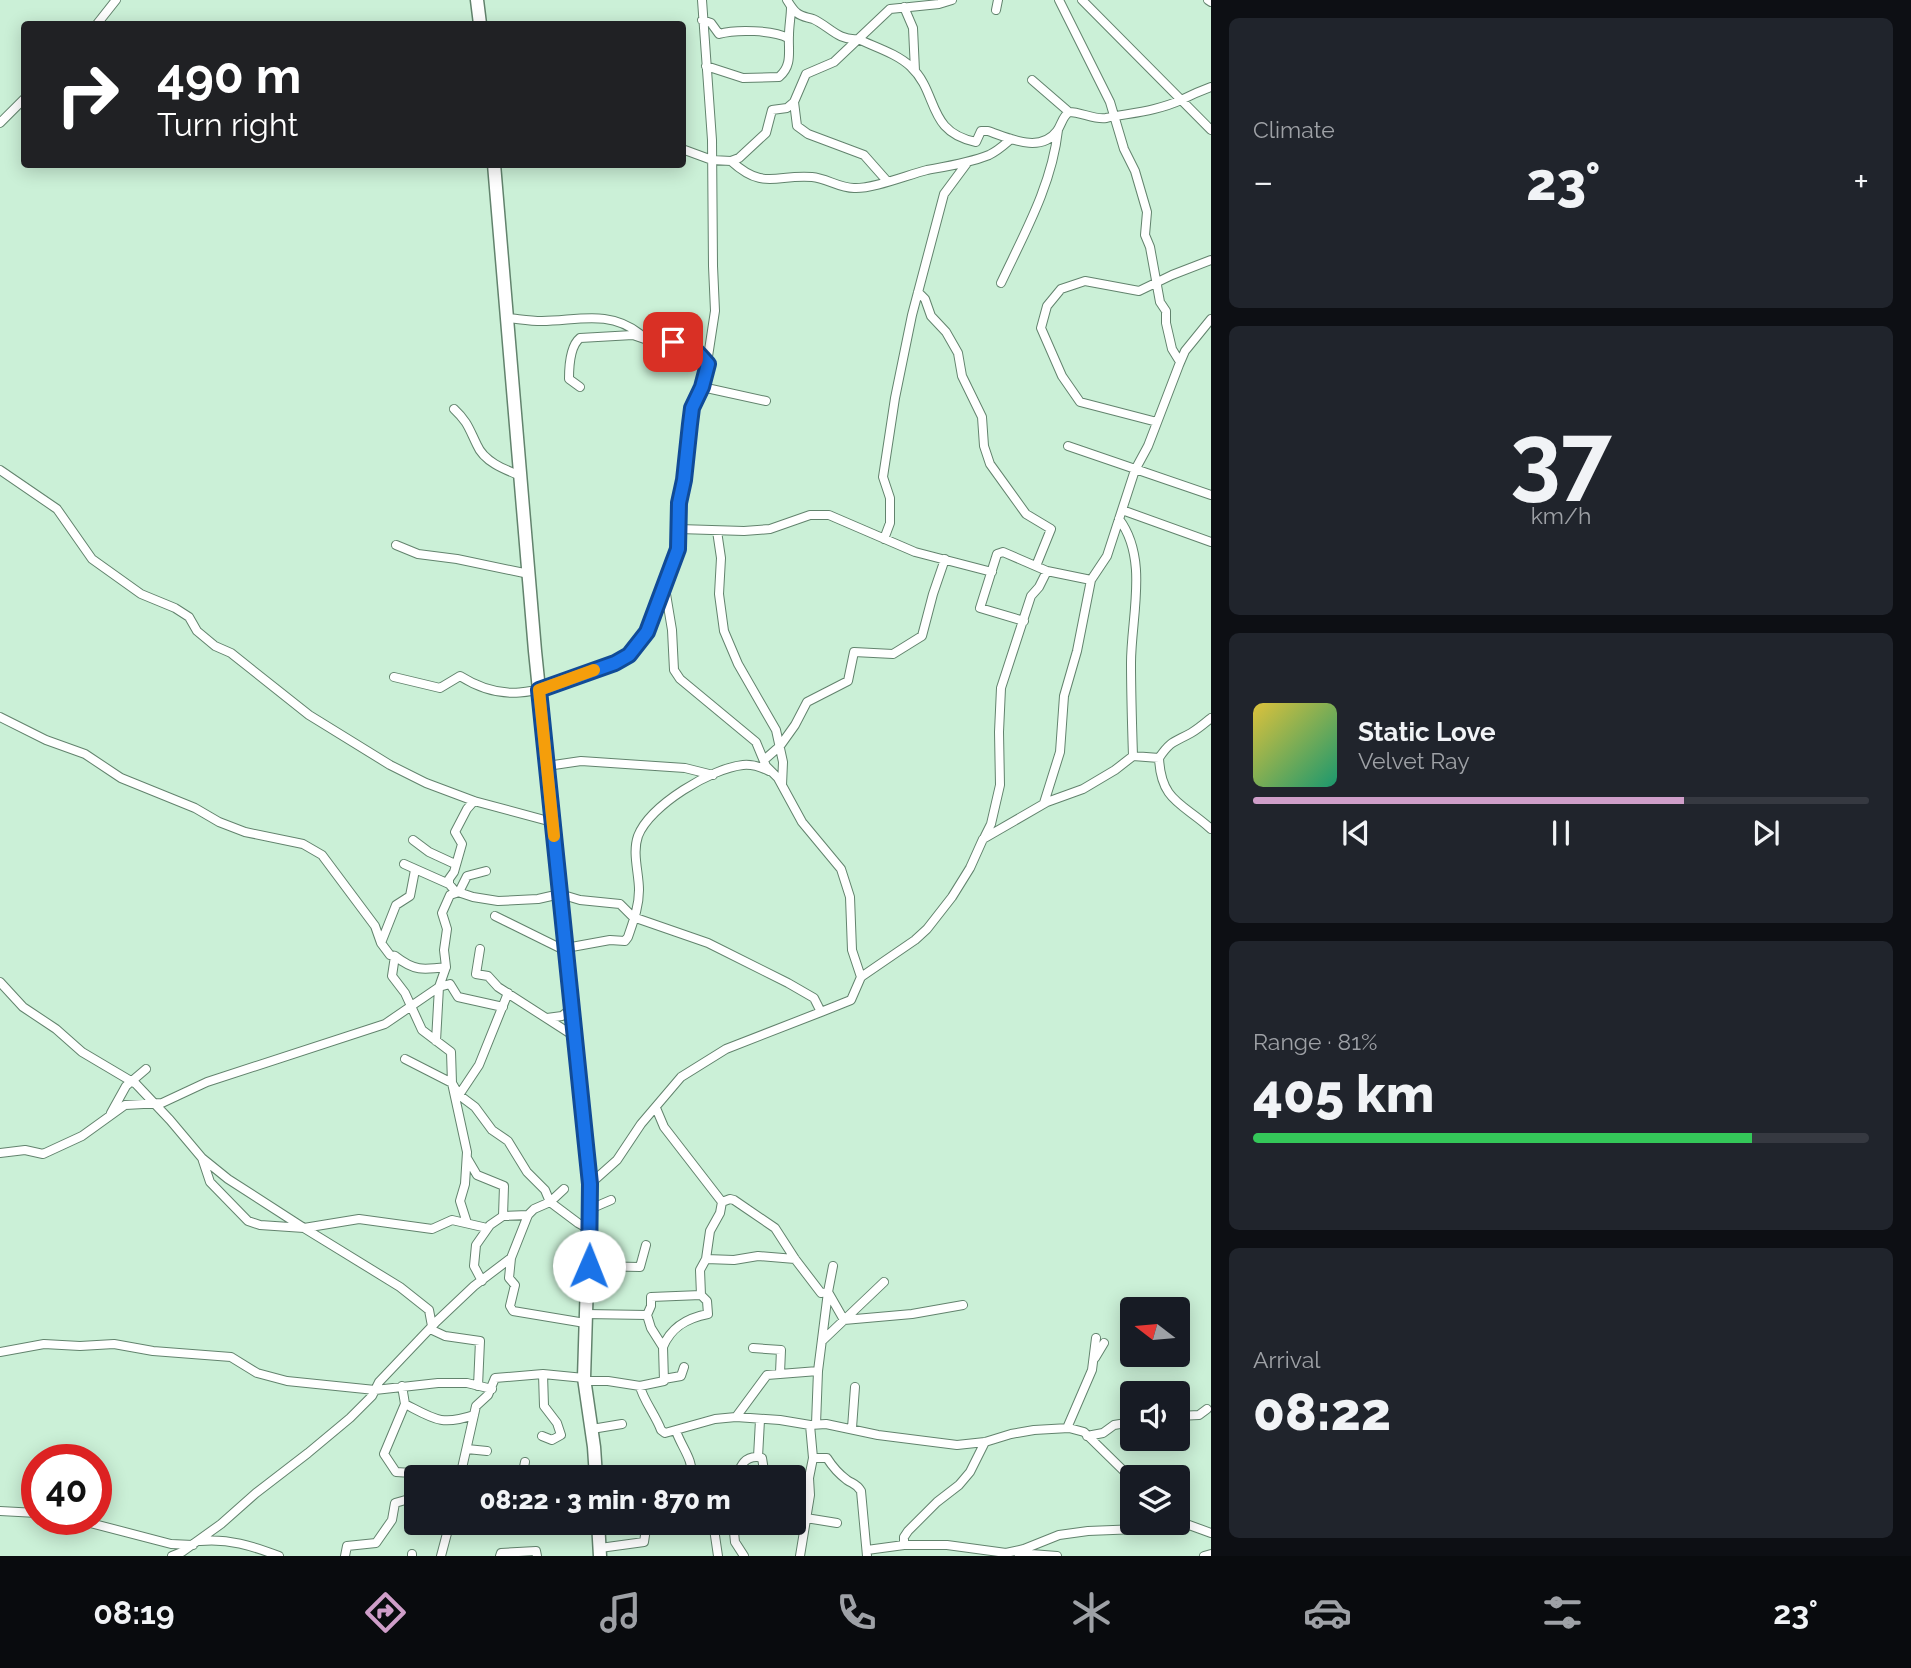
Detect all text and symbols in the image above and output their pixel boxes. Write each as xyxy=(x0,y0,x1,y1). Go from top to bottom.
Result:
text: 490 m xyxy=(157,47,301,104)
icon: right xyxy=(42,49,133,140)
text: Turn right xyxy=(157,106,298,143)
text: Climate xyxy=(1253,116,1335,143)
text: 23° xyxy=(1526,151,1600,212)
text: − xyxy=(1253,159,1273,204)
text: + xyxy=(1853,159,1869,204)
pin xyxy=(643,312,703,372)
icon: arrive xyxy=(654,323,692,361)
text: 37 xyxy=(1510,403,1612,510)
text: km/h xyxy=(1531,502,1591,529)
text: Static Love xyxy=(1358,717,1496,747)
text: Velvet Ray xyxy=(1358,747,1470,774)
icon: previous xyxy=(1337,814,1375,852)
icon: pause xyxy=(1542,814,1580,852)
icon: next xyxy=(1747,814,1785,852)
text: Range · 81% xyxy=(1253,1028,1377,1055)
text: 405 km xyxy=(1253,1063,1434,1124)
position arrow xyxy=(552,1229,626,1303)
north arrow xyxy=(1120,1297,1190,1367)
map controls xyxy=(1120,1297,1190,1535)
text: Arrival xyxy=(1253,1346,1320,1373)
button: sound xyxy=(1120,1381,1190,1451)
text: 08:22 xyxy=(1253,1381,1391,1442)
speed limit sign: 40 xyxy=(21,1444,112,1535)
button: layers xyxy=(1120,1465,1190,1535)
text: 08:22 · 3 min · 870 m xyxy=(480,1485,730,1515)
icon: directions xyxy=(361,1588,410,1637)
icon: music xyxy=(596,1588,645,1637)
icon: phone xyxy=(832,1588,881,1637)
icon: climate xyxy=(1067,1588,1116,1637)
icon: car xyxy=(1303,1588,1352,1637)
icon: filters xyxy=(1538,1588,1587,1637)
text: 08:19 xyxy=(93,1594,175,1631)
text: 23° xyxy=(1773,1594,1818,1631)

